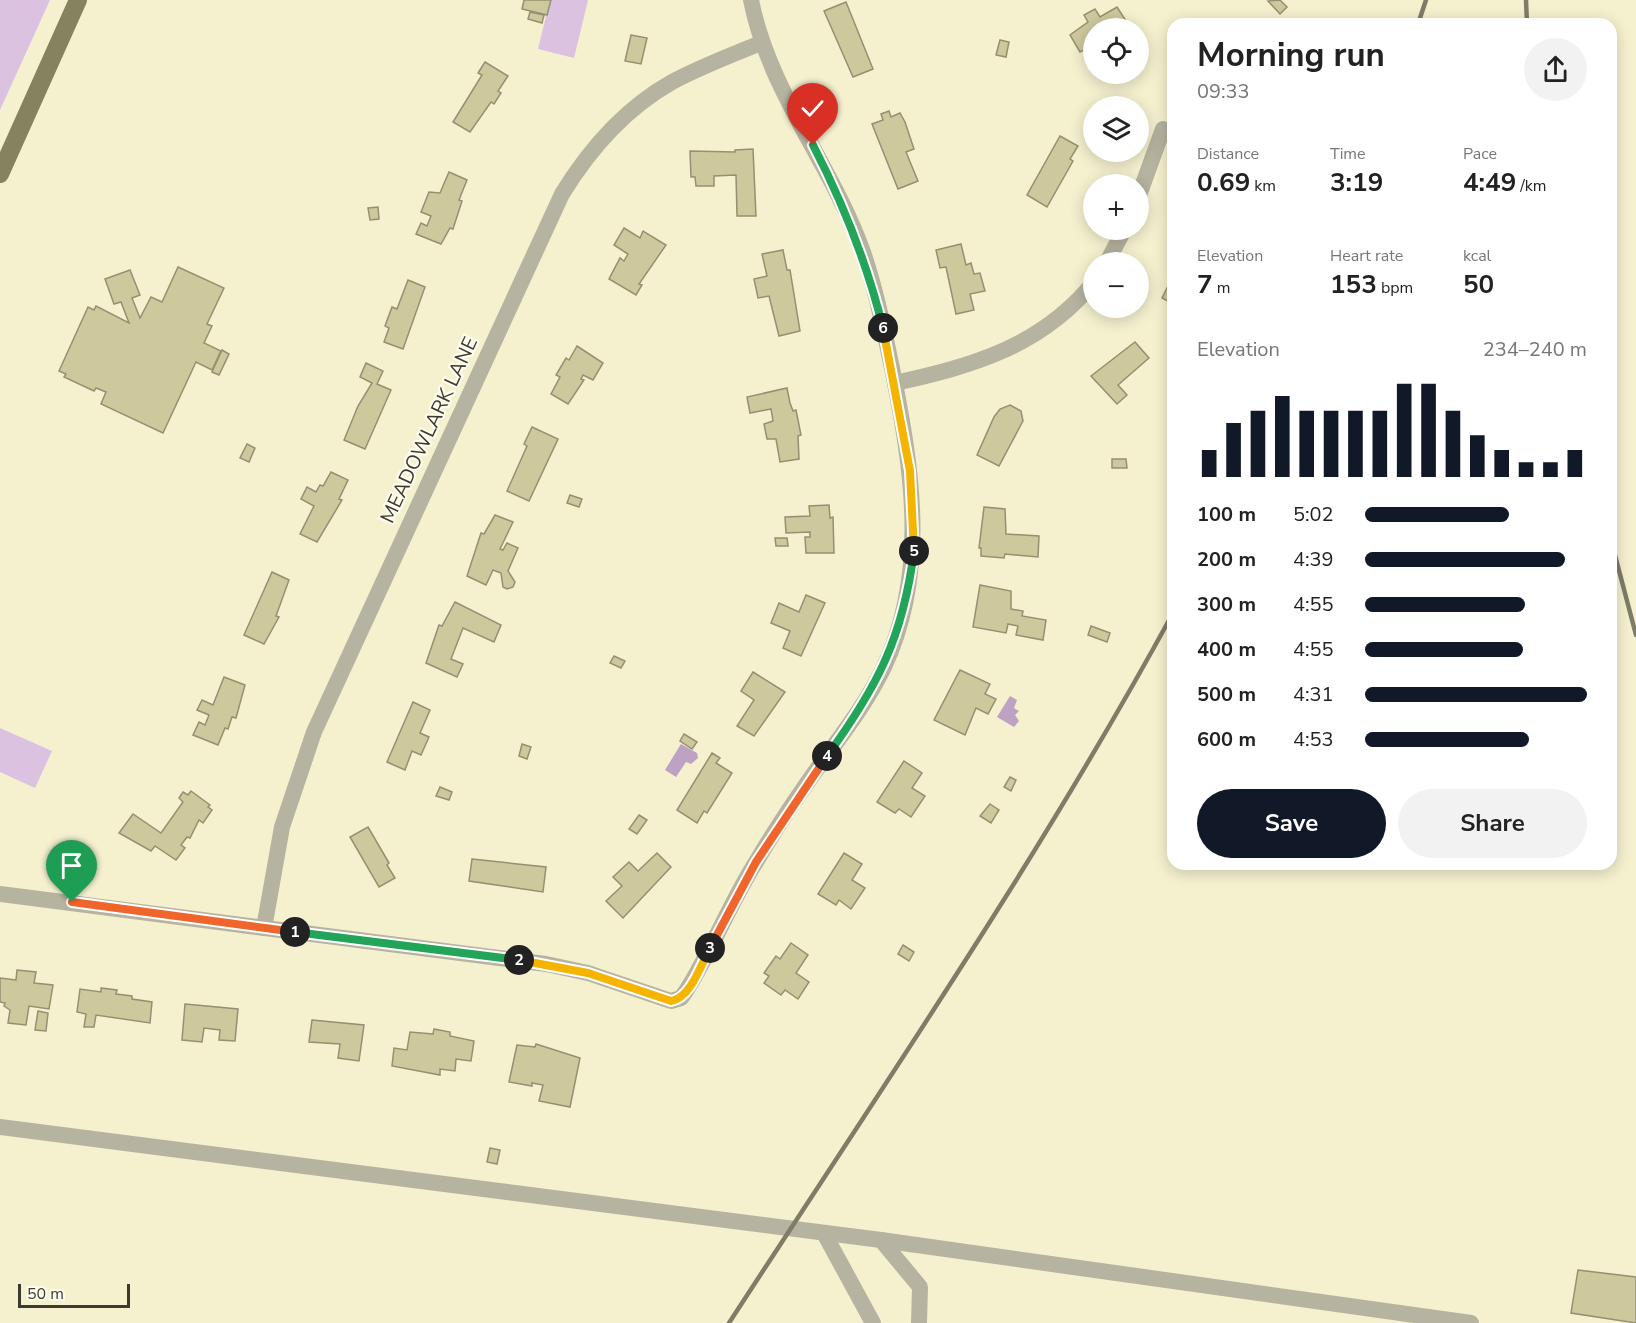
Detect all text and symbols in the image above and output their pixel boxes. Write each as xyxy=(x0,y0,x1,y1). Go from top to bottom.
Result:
map controls xyxy=(1083,18,1149,318)
button: locate xyxy=(1083,18,1149,84)
text: Morning run xyxy=(1197,33,1385,78)
button: share xyxy=(1524,38,1587,101)
text: 09:33 xyxy=(1197,78,1250,105)
pin xyxy=(787,83,838,145)
icon: check xyxy=(796,92,829,125)
button: layers xyxy=(1083,96,1149,162)
text: Distance xyxy=(1197,143,1259,165)
text: Time xyxy=(1330,143,1366,165)
text: Pace xyxy=(1463,143,1497,165)
text: 0.69 xyxy=(1197,165,1250,200)
text: 3:19 xyxy=(1330,165,1383,200)
text: 4:49 xyxy=(1463,165,1516,200)
button: + xyxy=(1083,174,1149,240)
text: km xyxy=(1250,175,1276,197)
text: /km xyxy=(1516,175,1547,197)
text: Elevation xyxy=(1197,245,1263,267)
text: Heart rate xyxy=(1330,245,1403,267)
text: kcal xyxy=(1463,245,1491,267)
button: − xyxy=(1083,252,1149,318)
text: 7 xyxy=(1197,267,1213,302)
text: 153 xyxy=(1330,267,1377,302)
text: 50 xyxy=(1463,267,1494,302)
text: m xyxy=(1213,277,1230,299)
text: bpm xyxy=(1377,277,1413,299)
pin: 6 xyxy=(868,313,898,343)
text: 6 xyxy=(878,317,888,339)
street label: MEADOWLARK LANE xyxy=(374,333,484,527)
text: Elevation xyxy=(1197,336,1280,363)
text: 234–240 m xyxy=(1483,336,1587,363)
text: 100 m xyxy=(1197,501,1256,528)
text: 5:02 xyxy=(1293,501,1334,528)
pin: 5 xyxy=(899,536,929,566)
text: 5 xyxy=(909,540,919,562)
text: 200 m xyxy=(1197,546,1256,573)
text: 4:39 xyxy=(1293,546,1334,573)
text: 300 m xyxy=(1197,591,1256,618)
text: 4:55 xyxy=(1293,591,1334,618)
text: 400 m xyxy=(1197,636,1256,663)
text: 4:55 xyxy=(1293,636,1334,663)
text: 500 m xyxy=(1197,681,1256,708)
text: 4:31 xyxy=(1293,681,1334,708)
text: 600 m xyxy=(1197,726,1256,753)
text: 4:53 xyxy=(1293,726,1334,753)
pin: 4 xyxy=(812,741,842,771)
text: 4 xyxy=(822,745,832,767)
button: Save xyxy=(1197,789,1386,858)
button: Share xyxy=(1398,789,1587,858)
pin xyxy=(46,840,97,902)
icon: arrive xyxy=(55,849,88,882)
pin: 1 xyxy=(280,917,310,947)
text: 1 xyxy=(290,921,300,943)
pin: 3 xyxy=(695,933,725,963)
text: 3 xyxy=(705,937,715,959)
pin: 2 xyxy=(504,945,534,975)
text: 2 xyxy=(514,949,524,971)
scale bar xyxy=(18,1281,130,1308)
text: 50 m xyxy=(27,1283,64,1305)

